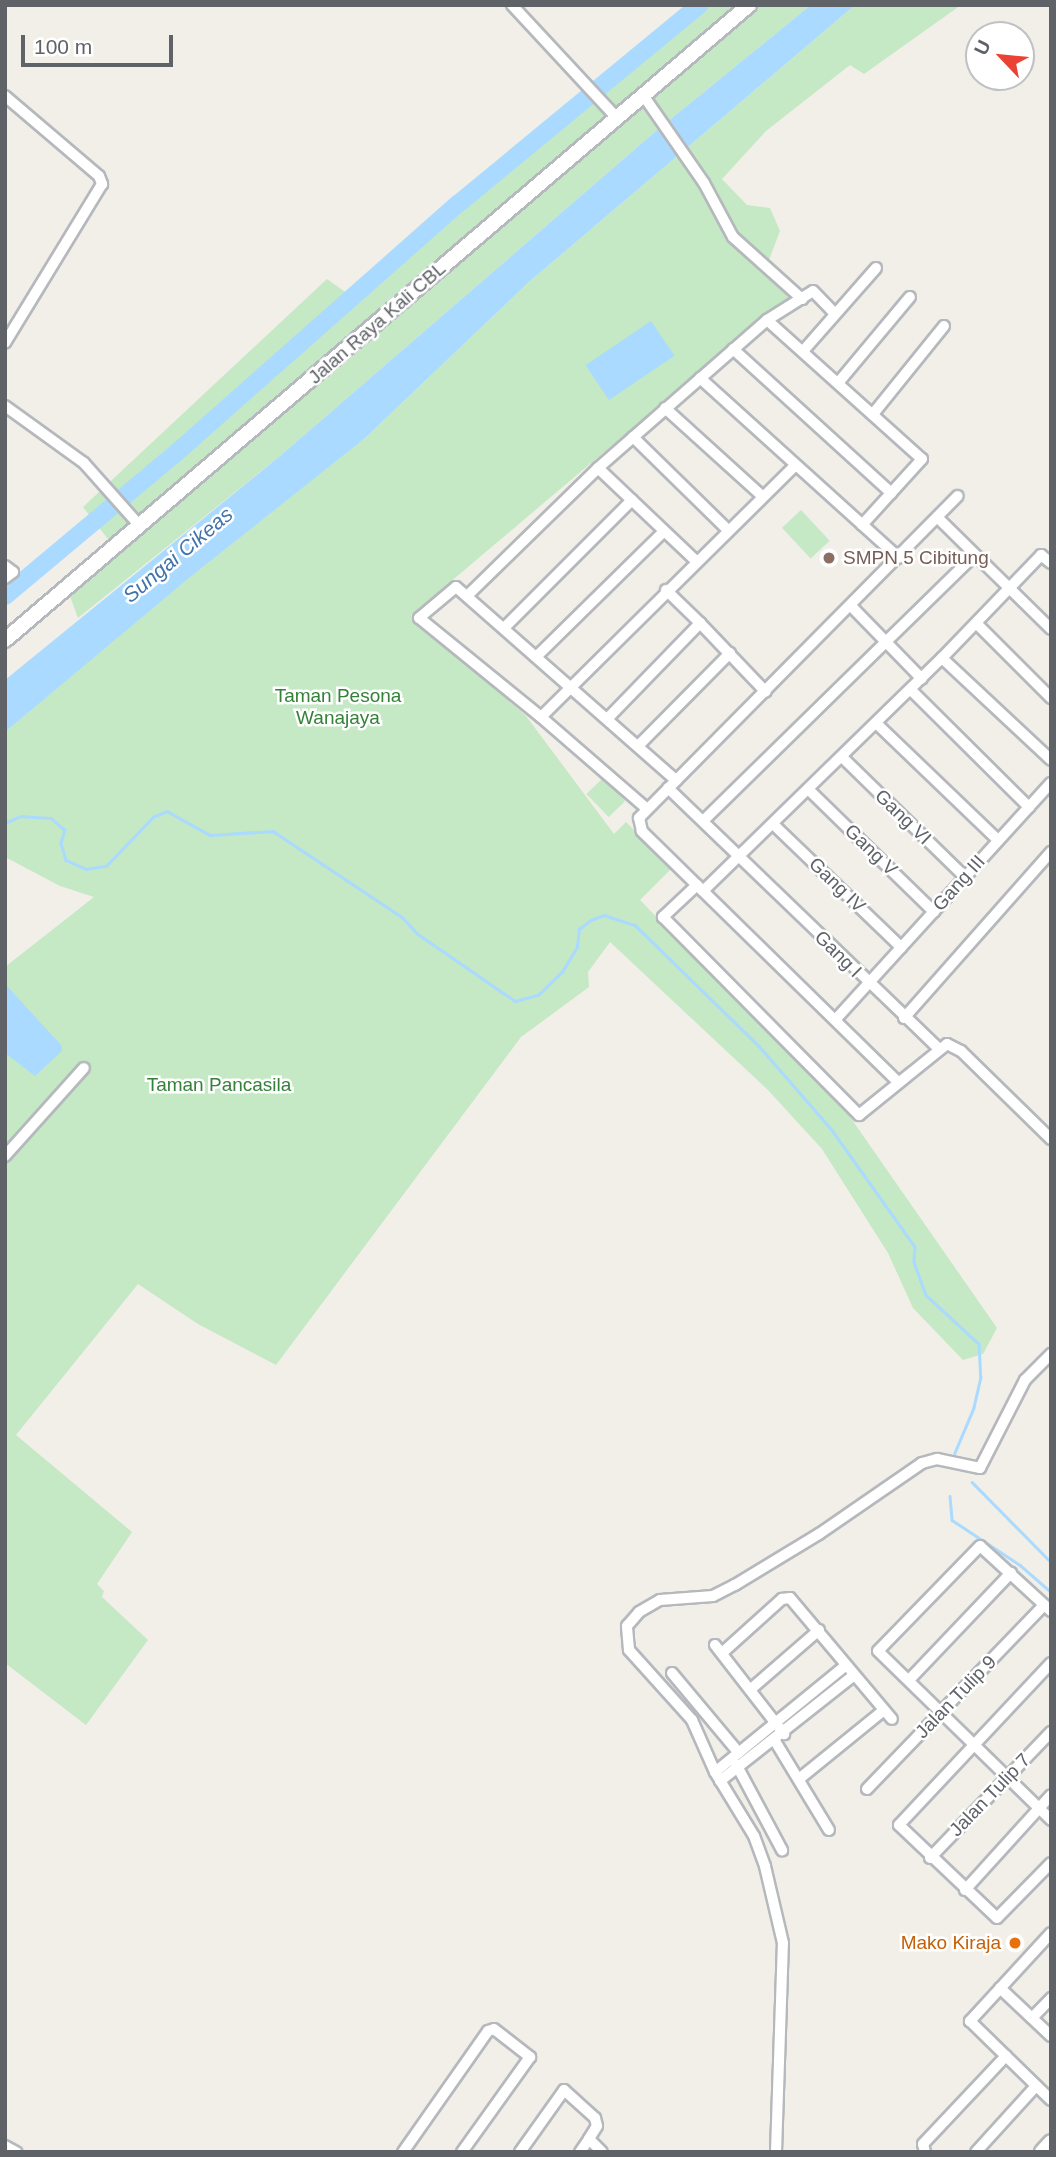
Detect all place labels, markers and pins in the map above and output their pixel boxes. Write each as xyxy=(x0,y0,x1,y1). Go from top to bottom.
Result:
place label: SMPN 5 Cibitung xyxy=(843,547,989,569)
marker: SMPN 5 Cibitung xyxy=(821,550,837,566)
place label: Mako Kiraja xyxy=(901,1932,1001,1954)
marker: Mako Kiraja xyxy=(1007,1935,1023,1951)

